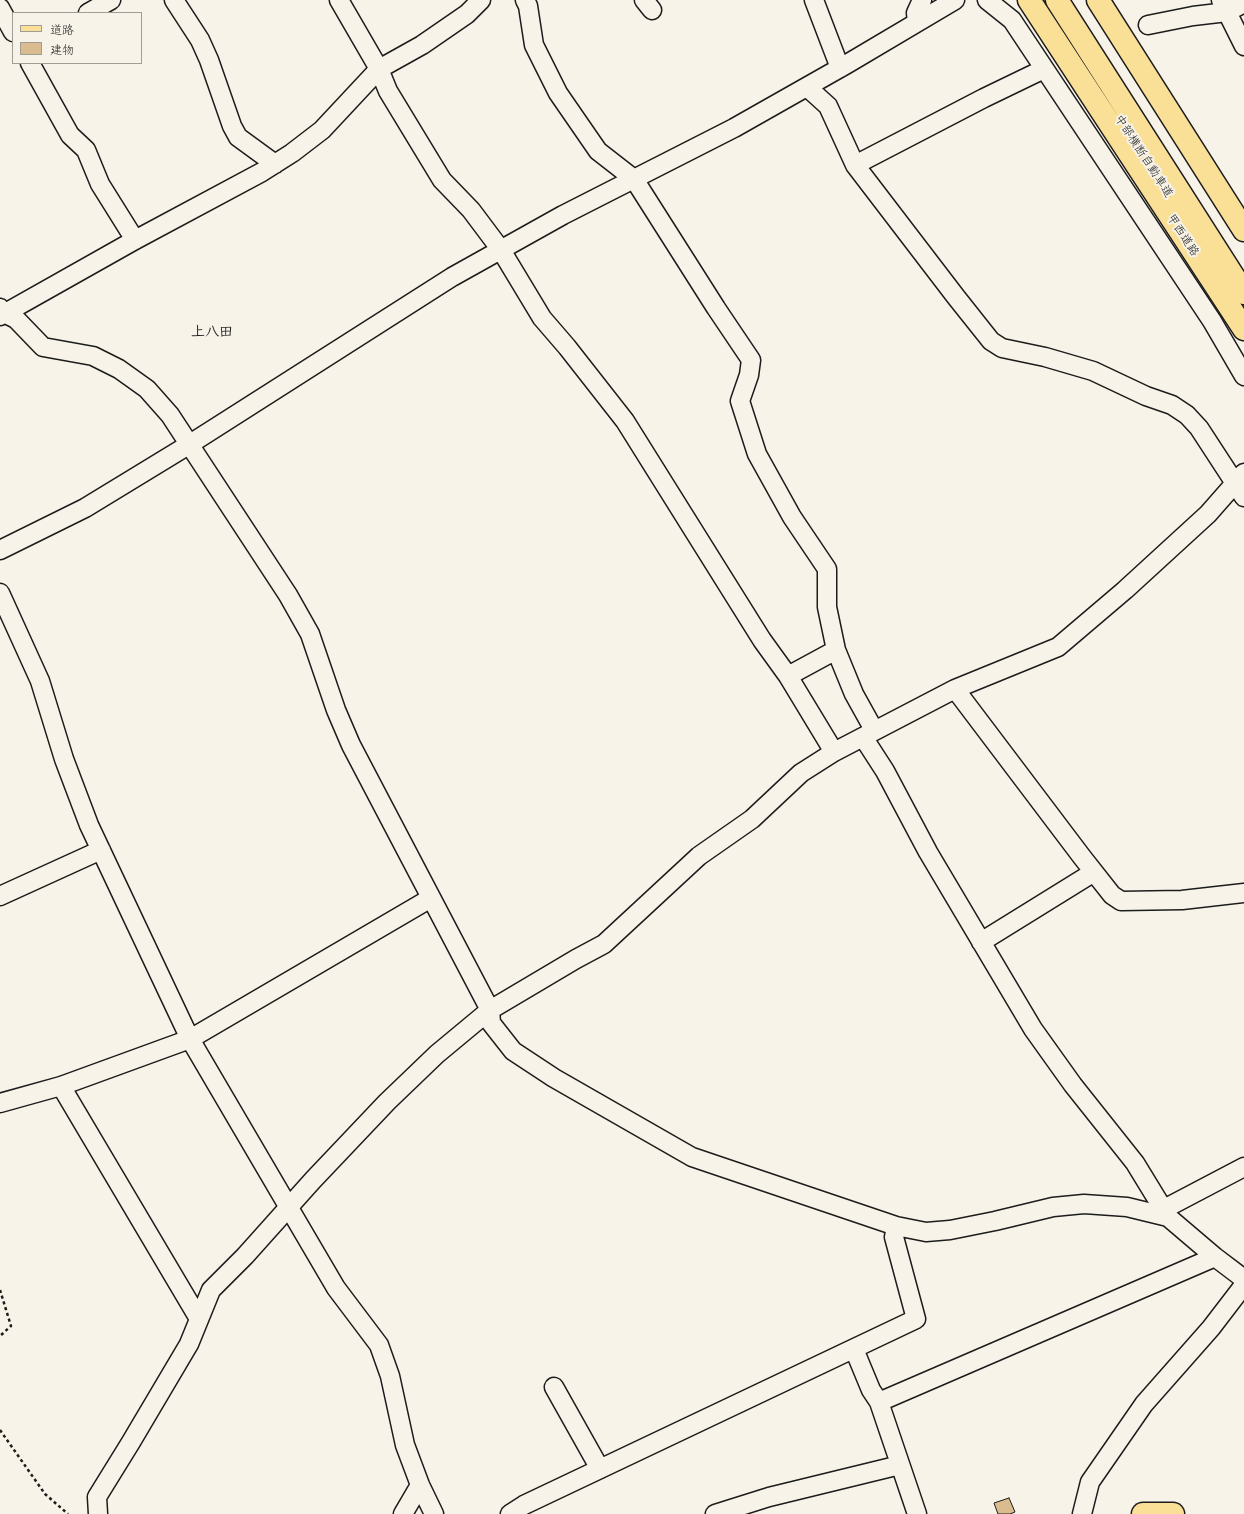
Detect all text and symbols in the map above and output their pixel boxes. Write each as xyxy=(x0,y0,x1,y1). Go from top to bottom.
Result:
legend xyxy=(12,12,142,64)
text: 道路 xyxy=(50,21,74,37)
text: 建物 xyxy=(50,41,74,57)
street label: 中部横断自動車道 xyxy=(1112,112,1176,200)
street label: 甲西道路 xyxy=(1164,211,1202,259)
district label: 上八田 xyxy=(191,324,233,340)

